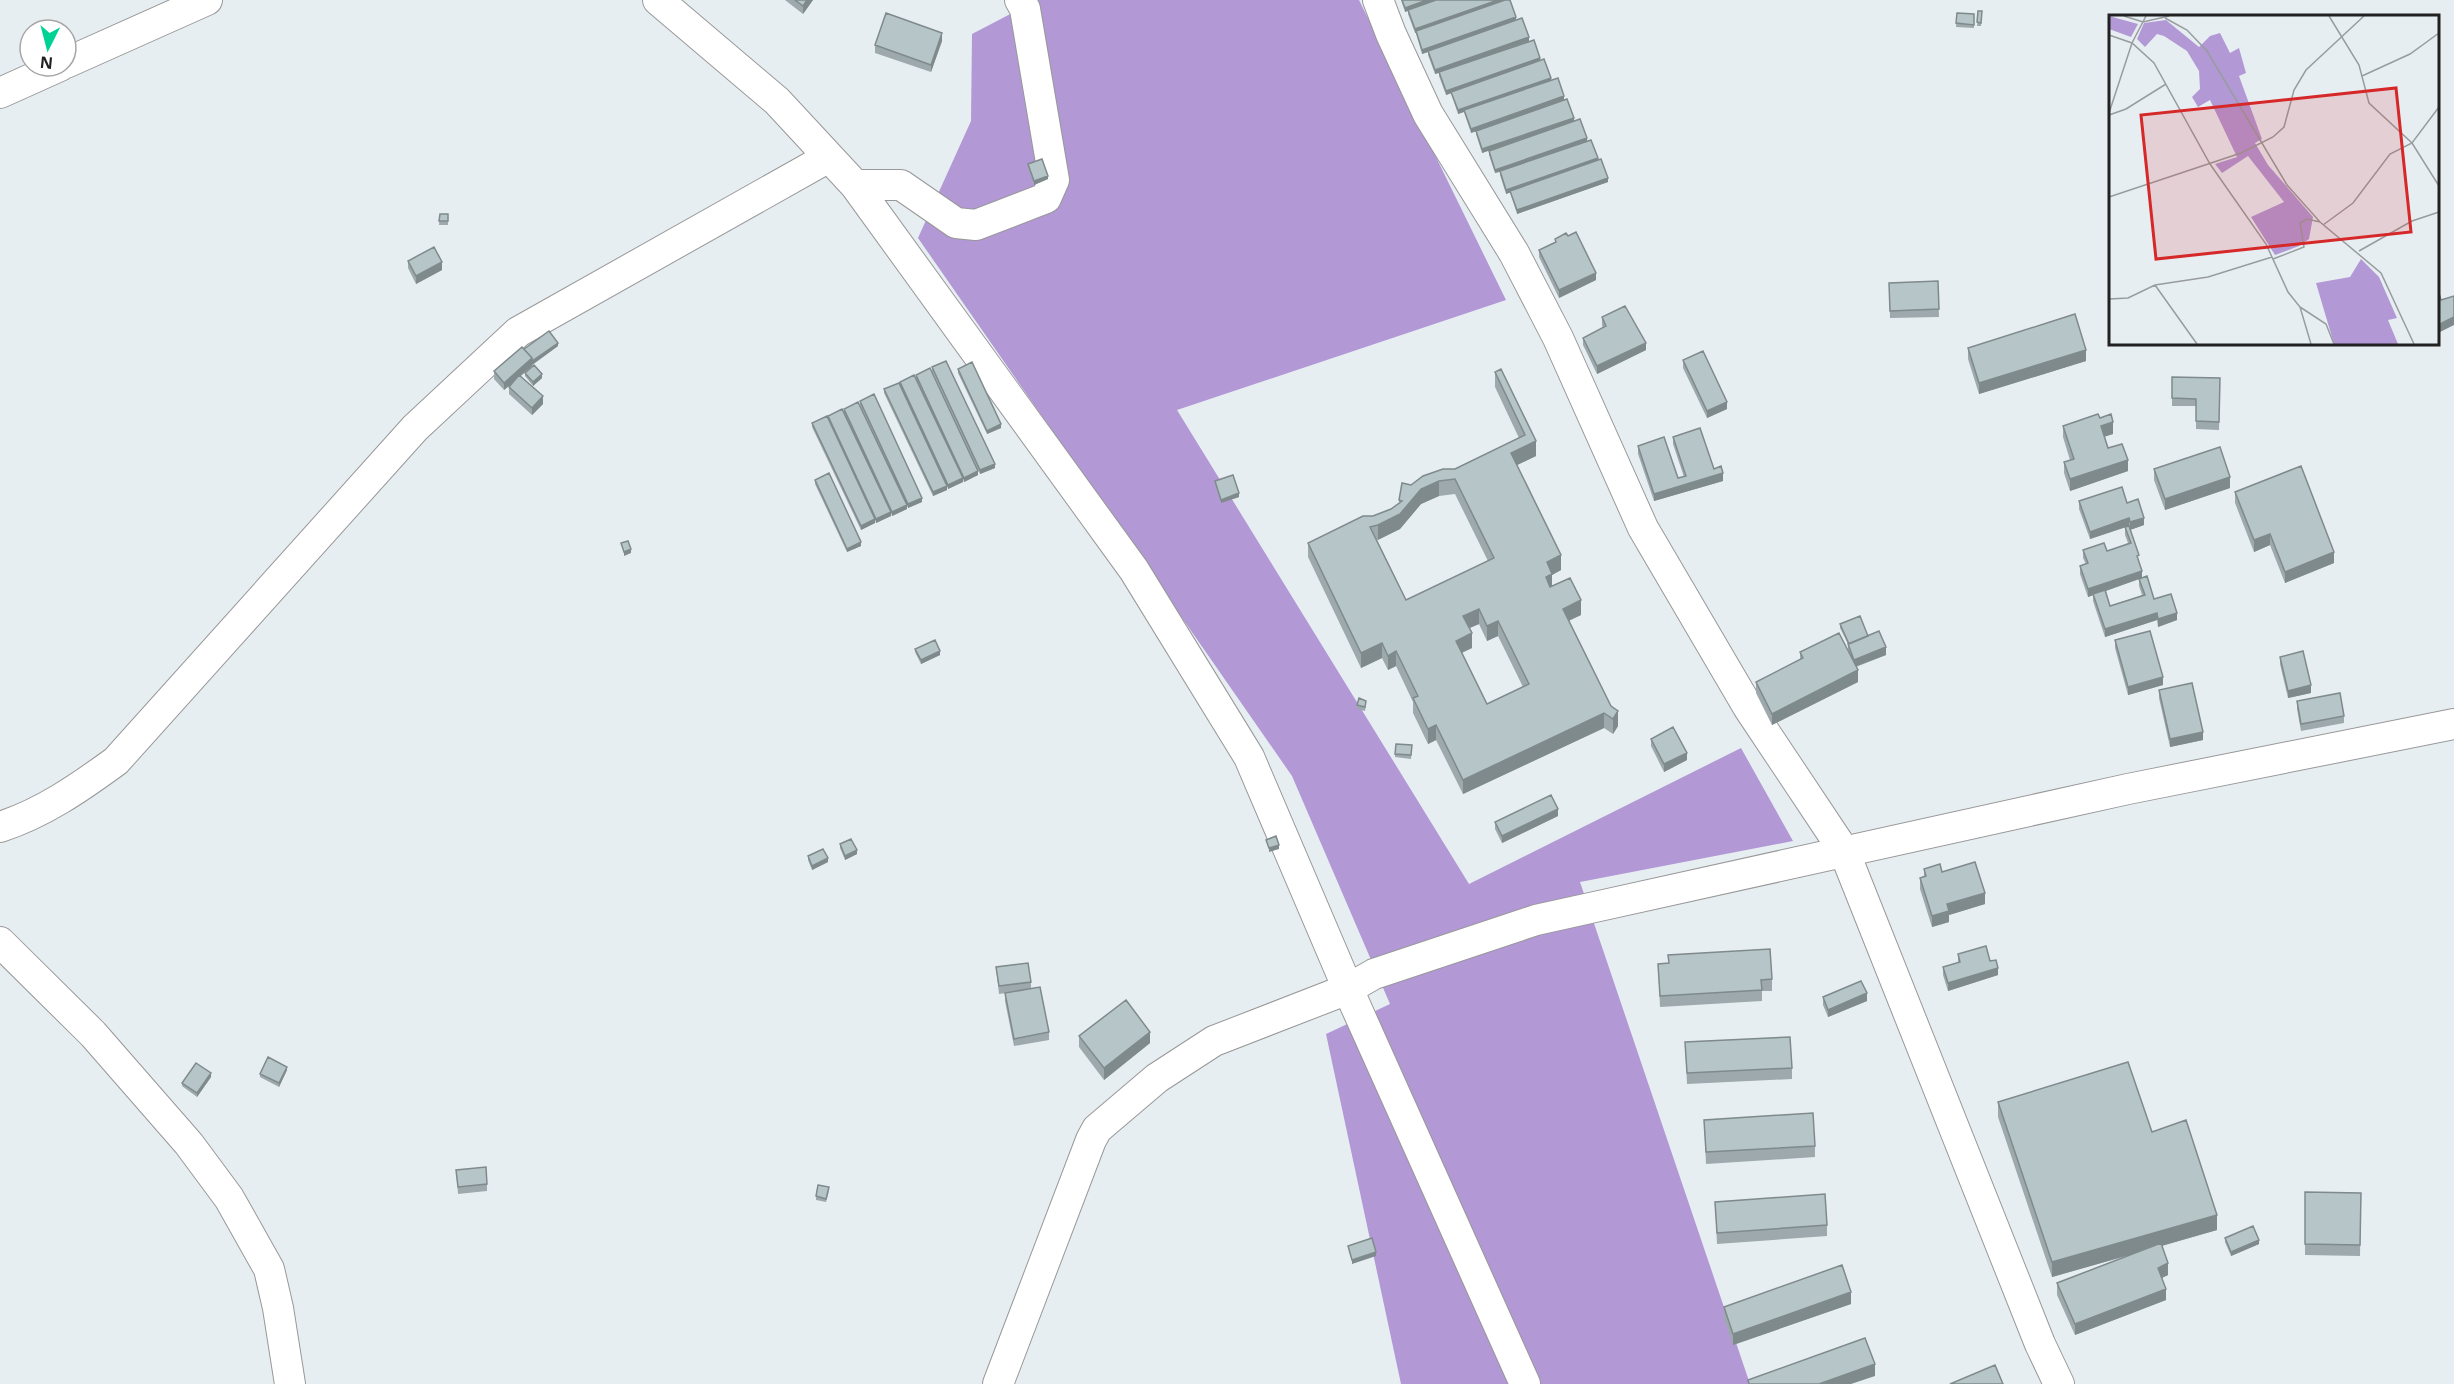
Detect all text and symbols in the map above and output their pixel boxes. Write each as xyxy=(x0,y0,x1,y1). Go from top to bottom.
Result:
inset map xyxy=(2109,15,2439,345)
north arrow xyxy=(18,18,78,78)
text: N xyxy=(39,51,54,75)

